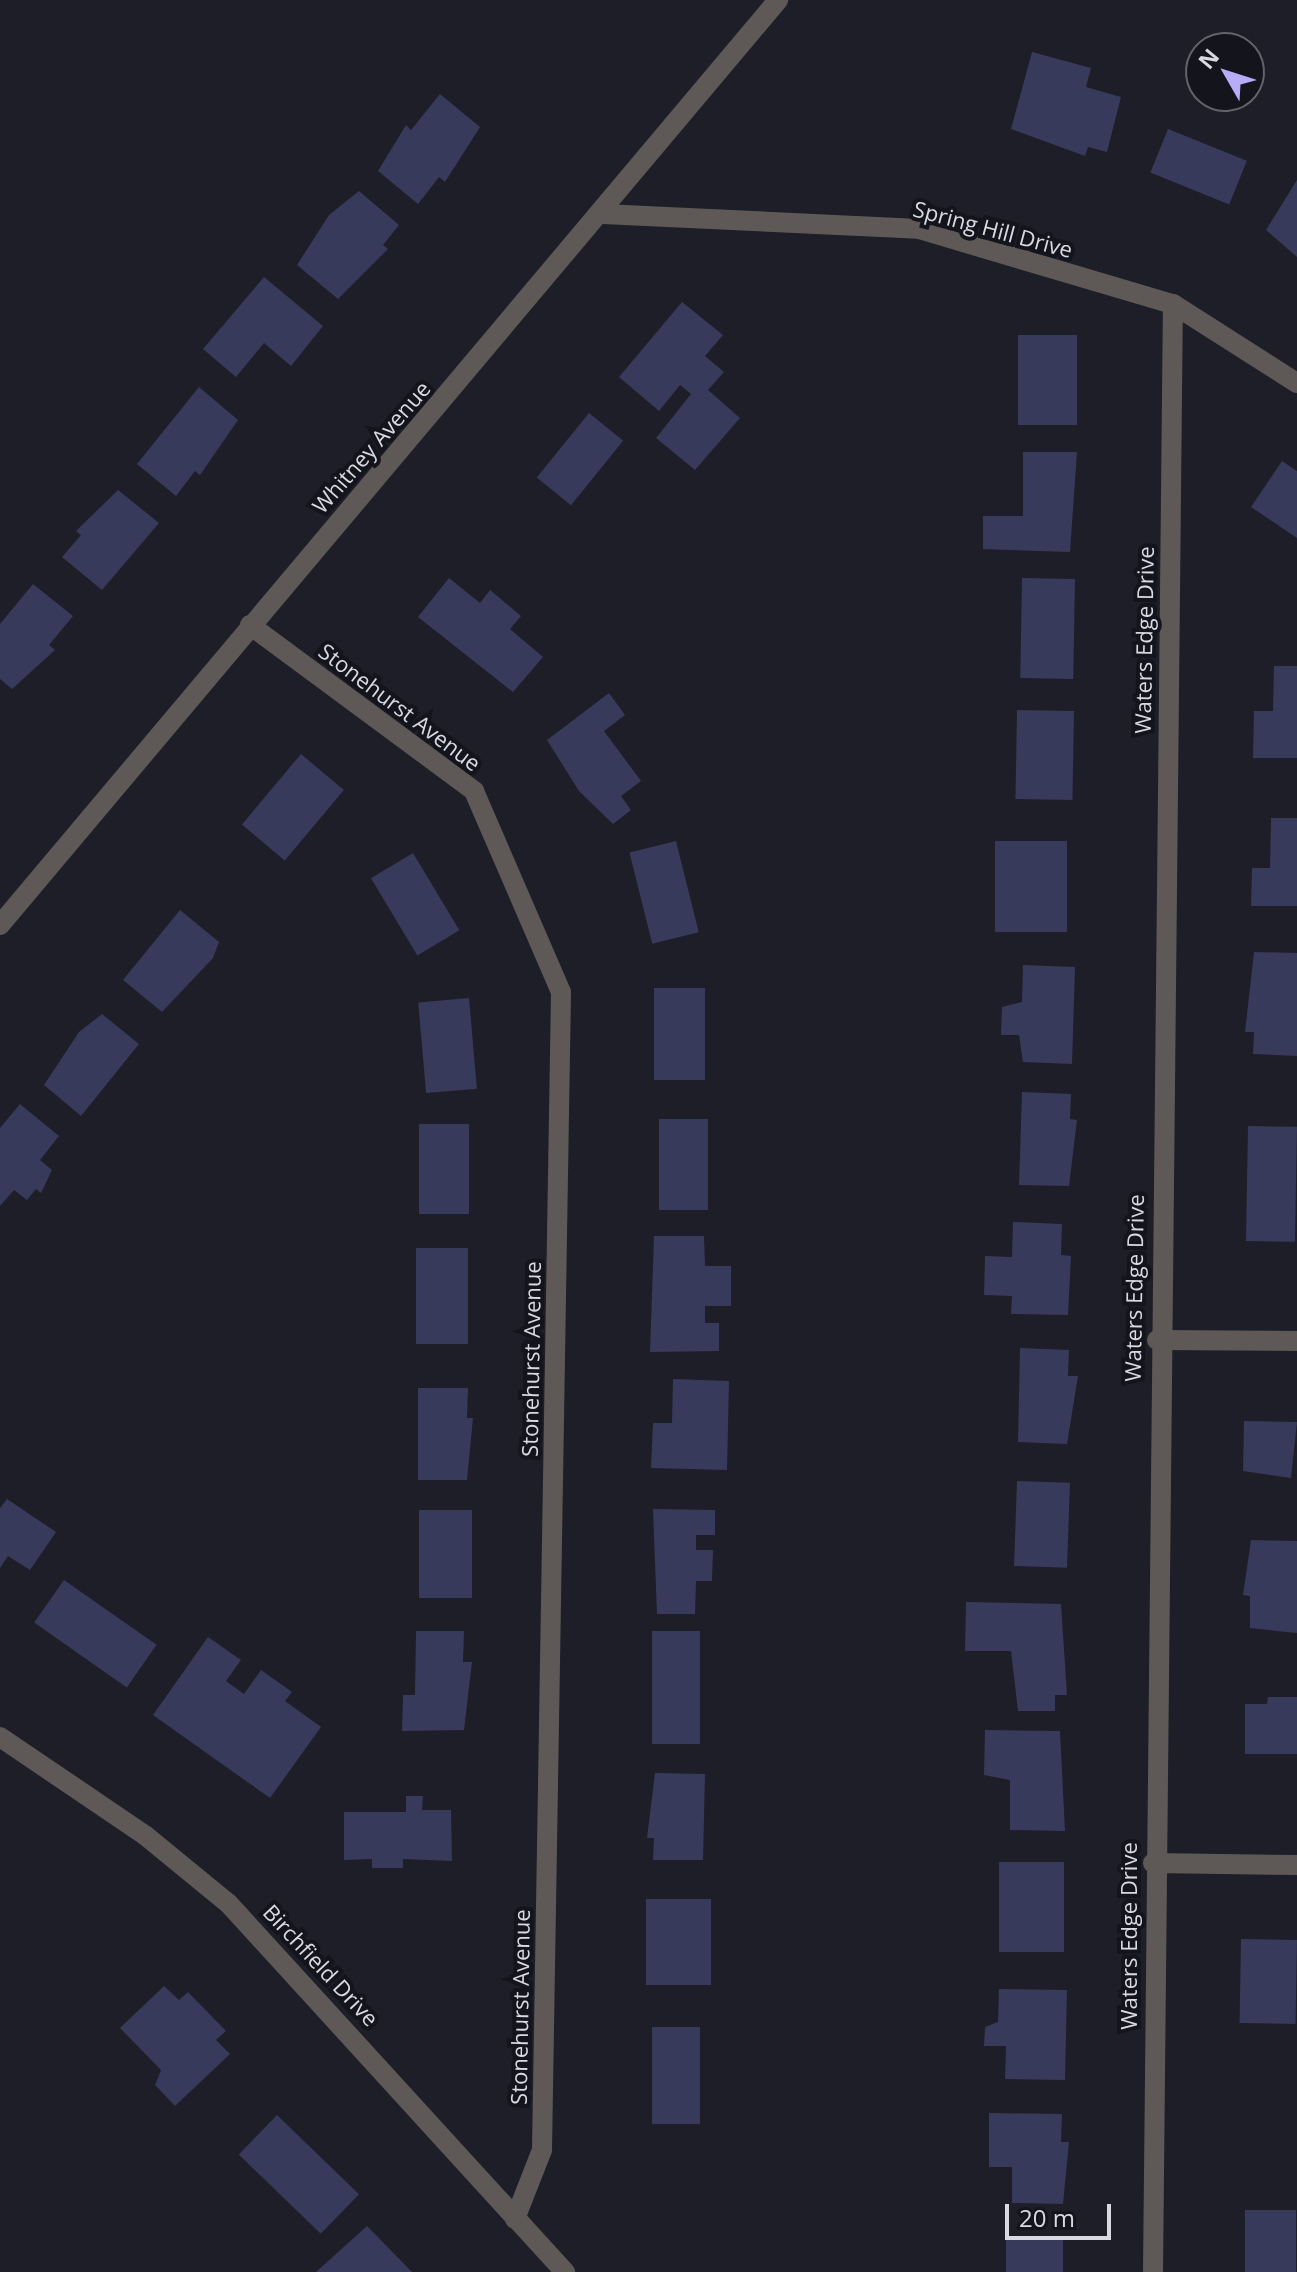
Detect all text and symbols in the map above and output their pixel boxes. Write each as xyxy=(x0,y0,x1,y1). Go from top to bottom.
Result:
north arrow xyxy=(1185,32,1265,112)
text: N xyxy=(1191,42,1225,75)
street label: Spring Hill Drive xyxy=(911,195,1075,263)
street label: Whitney Avenue xyxy=(306,376,436,518)
street label: Waters Edge Drive xyxy=(1129,546,1159,734)
street label: Stonehurst Avenue xyxy=(314,638,486,776)
street label: Waters Edge Drive xyxy=(1119,1194,1149,1382)
street label: Stonehurst Avenue xyxy=(516,1261,546,1457)
street label: Waters Edge Drive xyxy=(1116,1842,1142,2030)
street label: Birchfield Drive xyxy=(258,1899,384,2031)
street label: Stonehurst Avenue xyxy=(505,1909,535,2105)
scale bar xyxy=(1009,2188,1115,2238)
text: 20 m xyxy=(1019,2201,1075,2234)

